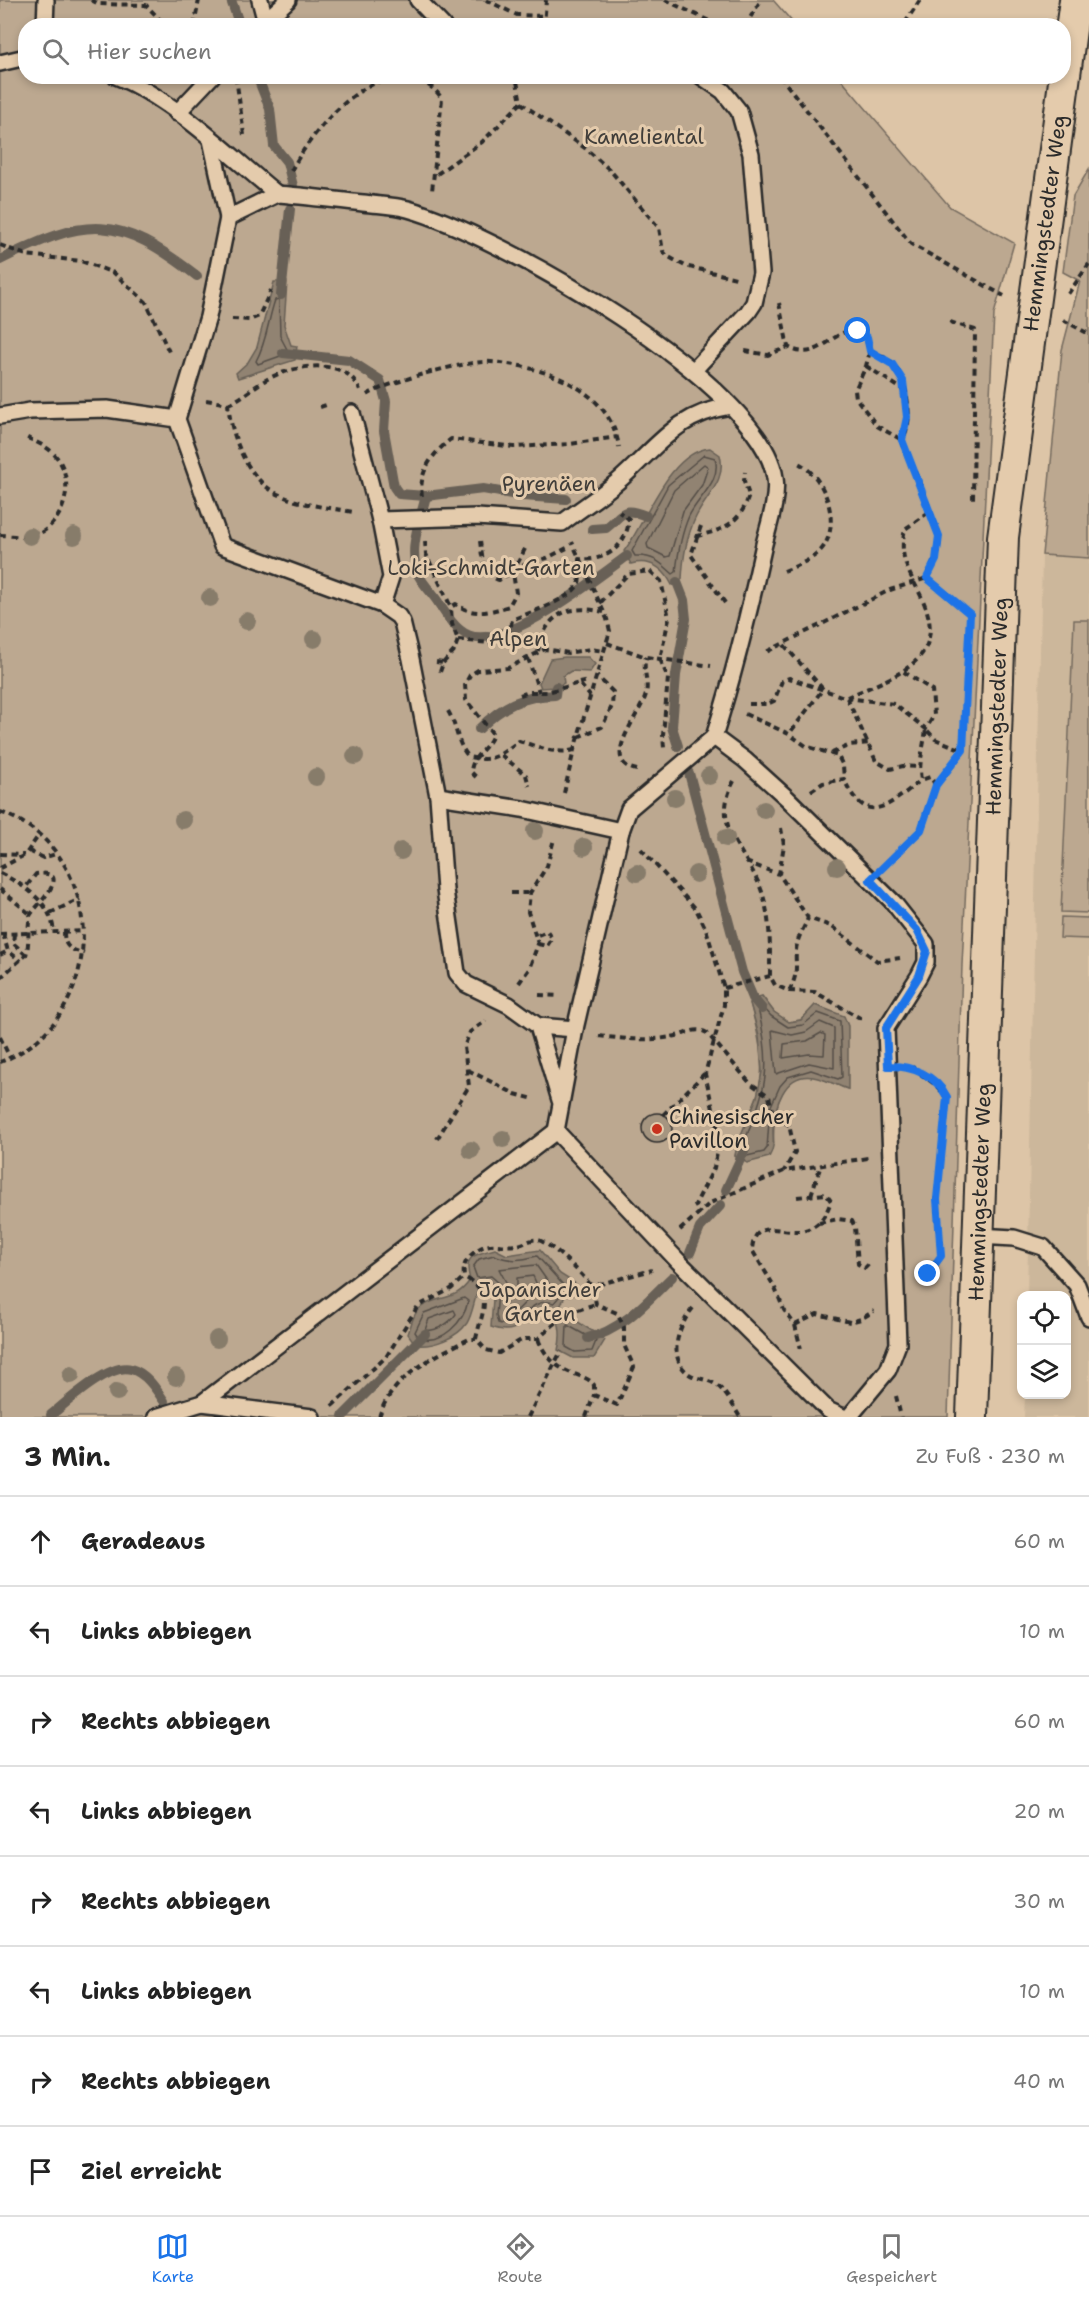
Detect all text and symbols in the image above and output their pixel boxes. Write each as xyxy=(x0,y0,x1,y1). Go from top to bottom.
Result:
search box xyxy=(18,18,1071,84)
icon: search xyxy=(39,35,72,68)
text: Hier suchen xyxy=(87,37,212,66)
street label: Hemmingstedter Weg xyxy=(1017,113,1073,333)
park label: Kameliental xyxy=(584,123,705,151)
route start xyxy=(844,317,870,343)
park label: Pyrenäen xyxy=(502,470,596,498)
park label: Loki-Schmidt-Garten xyxy=(387,554,595,582)
street label: Hemmingstedter Weg xyxy=(979,597,1015,816)
park label: Alpen xyxy=(489,625,547,653)
street label: Hemmingstedter Weg xyxy=(962,1083,998,1302)
place label: Chinesischer Pavillon xyxy=(669,1103,794,1155)
marker: Chinesischer Pavillon xyxy=(650,1122,664,1136)
route end xyxy=(914,1260,940,1286)
park label: Japanischer Garten xyxy=(478,1276,602,1328)
map controls xyxy=(1017,1291,1071,1399)
button: locate xyxy=(1017,1291,1071,1345)
button: layers xyxy=(1017,1345,1071,1399)
text: 3 Min. xyxy=(24,1439,111,1474)
text: Zu Fuß · 230 m xyxy=(916,1443,1065,1469)
icon: ahead xyxy=(24,1525,57,1558)
text: Geradeaus xyxy=(81,1527,205,1556)
text: 60 m xyxy=(1013,1528,1065,1554)
icon: left xyxy=(24,1615,57,1648)
text: Links abbiegen xyxy=(81,1617,252,1646)
text: 10 m xyxy=(1019,1618,1065,1644)
icon: right xyxy=(24,1705,57,1738)
text: Rechts abbiegen xyxy=(81,1707,270,1736)
text: 60 m xyxy=(1013,1708,1065,1734)
icon: left xyxy=(24,1795,57,1828)
text: Links abbiegen xyxy=(81,1797,252,1826)
text: 20 m xyxy=(1014,1798,1065,1824)
icon: right xyxy=(24,1885,57,1918)
text: Rechts abbiegen xyxy=(81,1887,270,1916)
text: 30 m xyxy=(1013,1888,1065,1914)
icon: left xyxy=(24,1975,57,2008)
text: Links abbiegen xyxy=(81,1977,252,2006)
text: 10 m xyxy=(1019,1978,1065,2004)
icon: right xyxy=(24,2065,57,2098)
text: Rechts abbiegen xyxy=(81,2067,270,2096)
text: 40 m xyxy=(1013,2068,1065,2094)
icon: arrive xyxy=(24,2155,57,2188)
text: Ziel erreicht xyxy=(81,2157,222,2186)
tab: Karte xyxy=(152,2230,194,2287)
tab: Route xyxy=(498,2230,543,2287)
tab: Gespeichert xyxy=(846,2230,937,2287)

